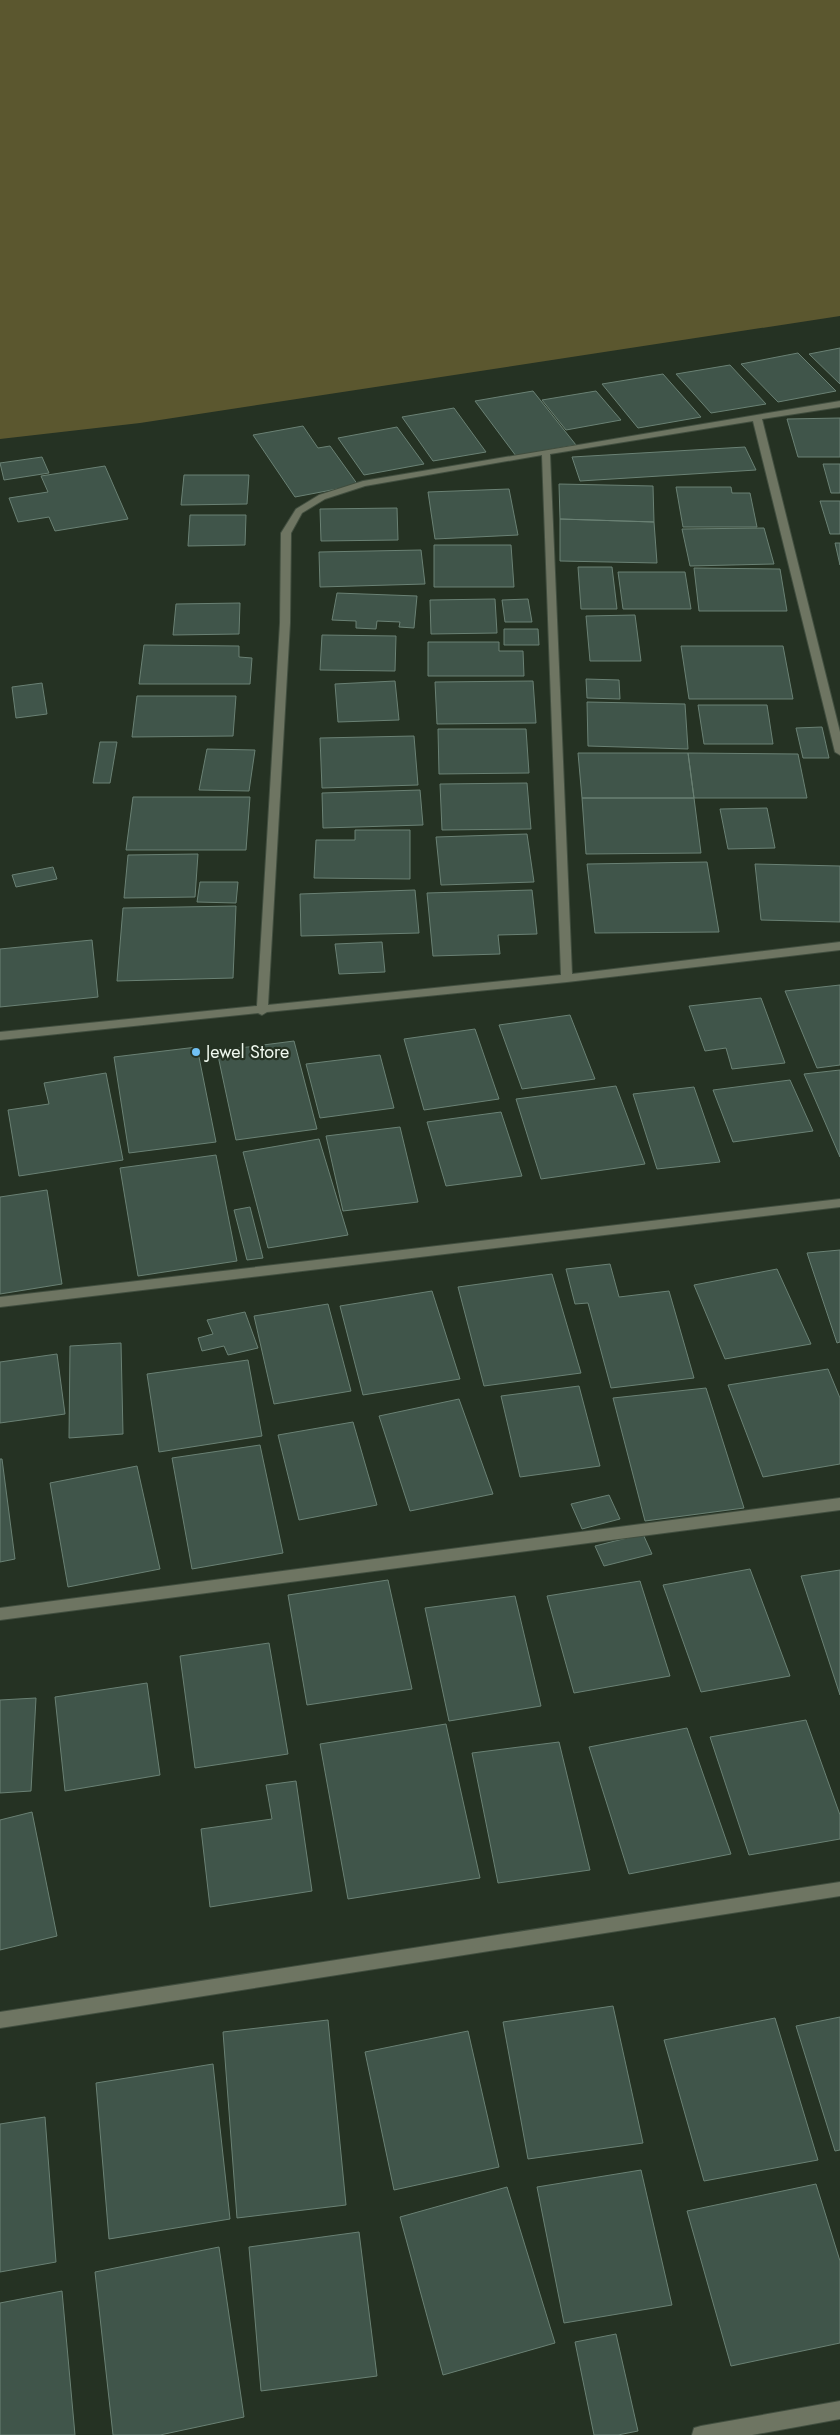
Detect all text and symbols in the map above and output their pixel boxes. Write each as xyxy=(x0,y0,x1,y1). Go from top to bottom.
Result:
place label: Jewel Store xyxy=(204,1039,289,1065)
marker: Jewel Store xyxy=(190,1046,202,1058)

